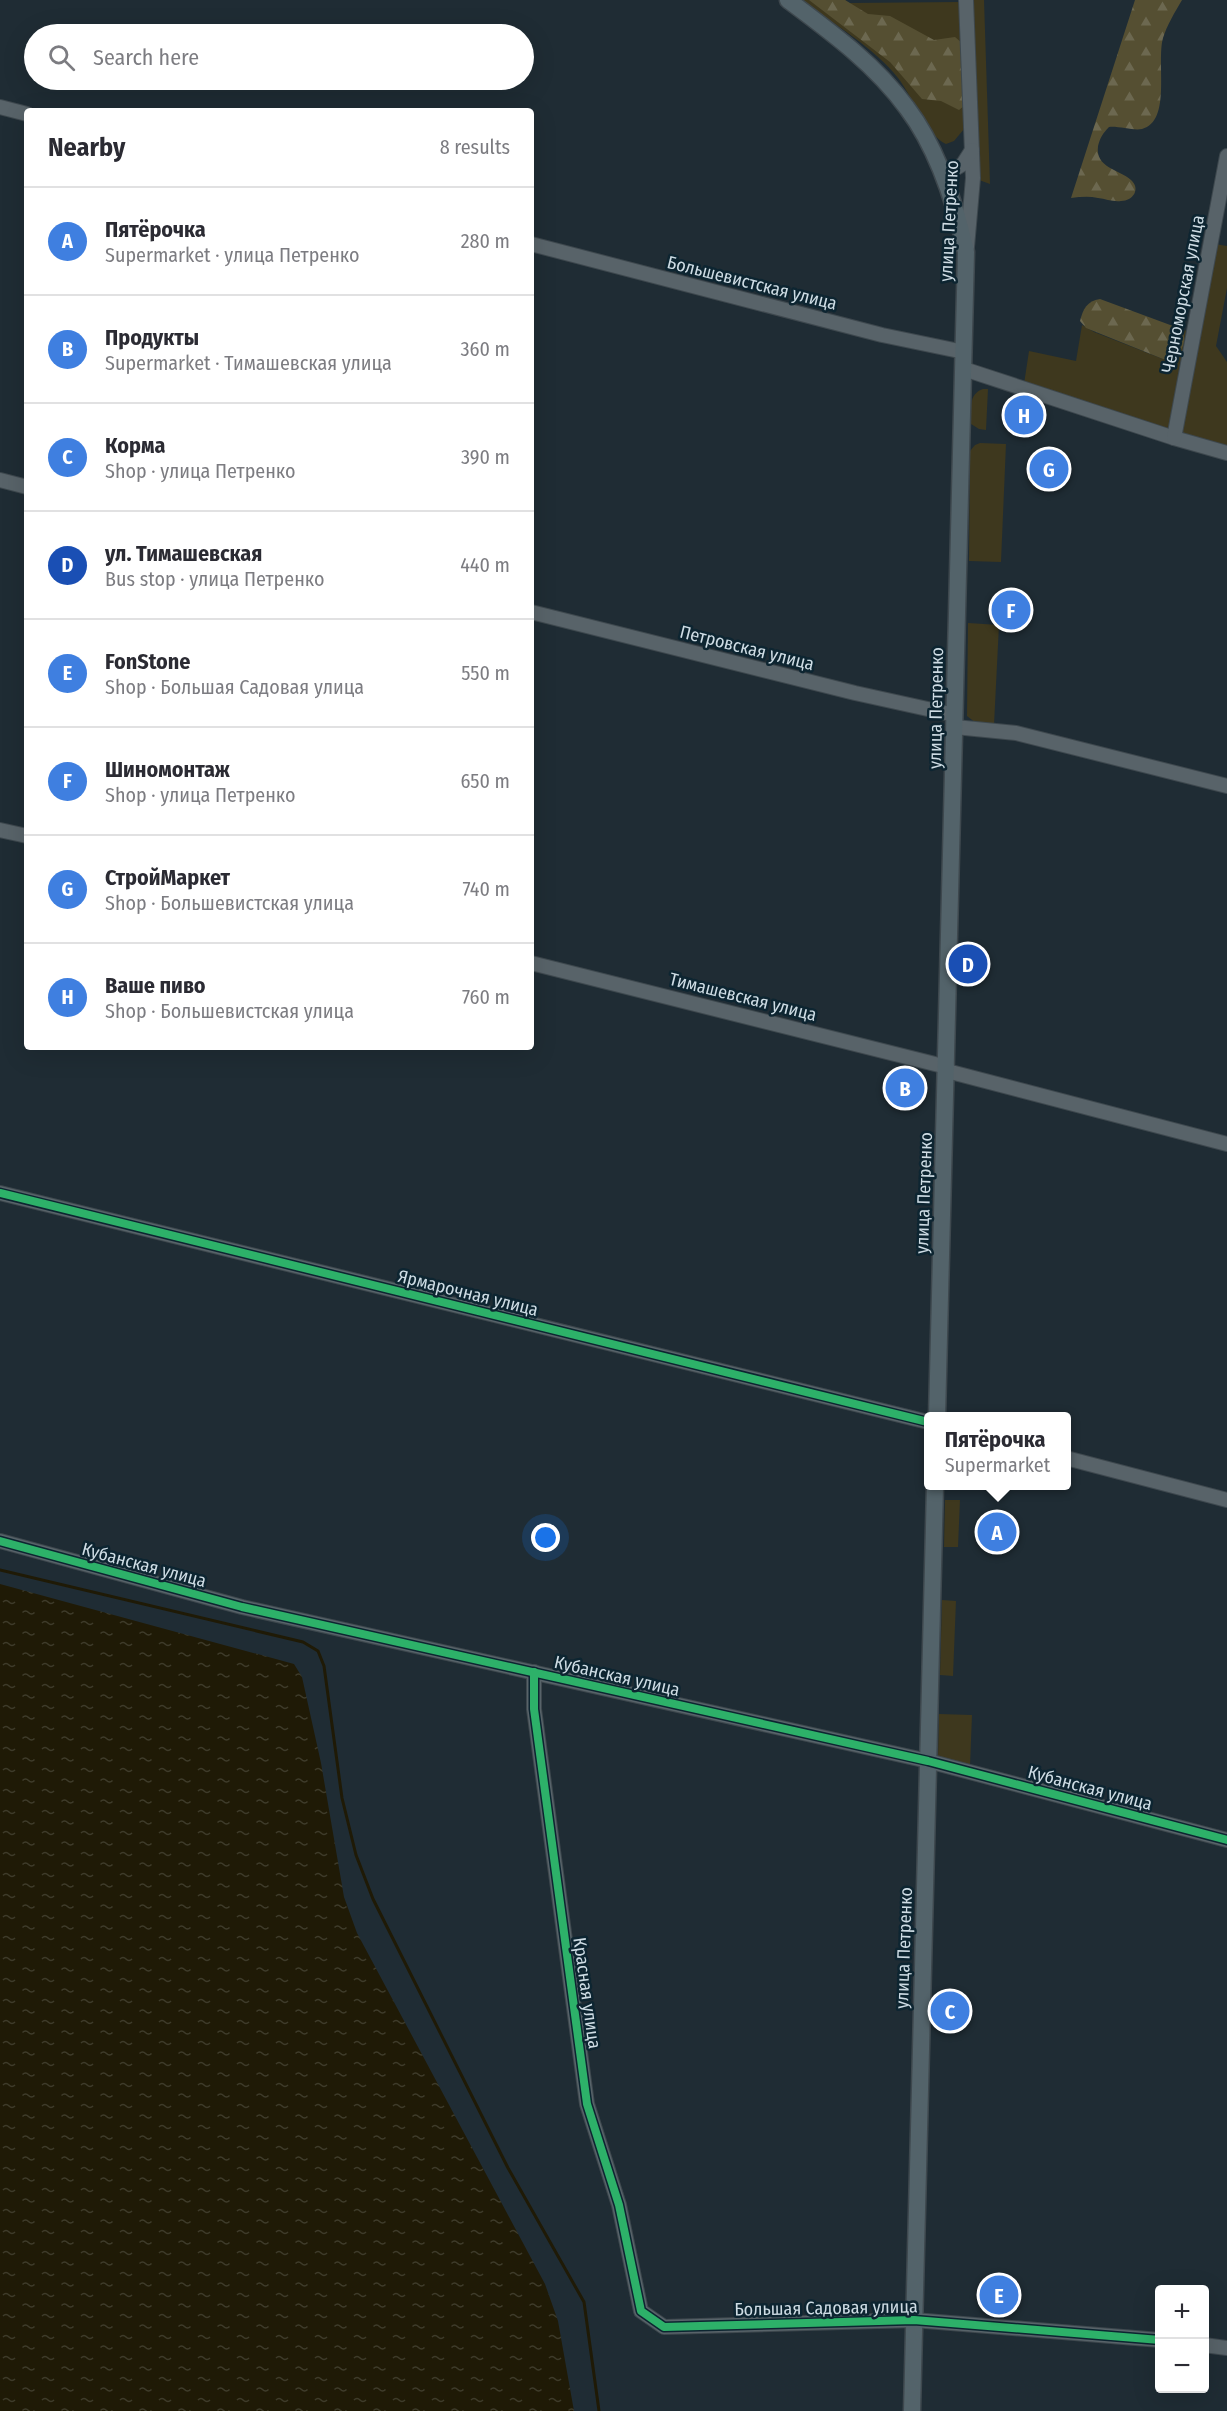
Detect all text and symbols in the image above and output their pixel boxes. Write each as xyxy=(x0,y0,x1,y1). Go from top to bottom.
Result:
search box xyxy=(24,24,534,90)
icon: search xyxy=(45,41,78,74)
text: Search here xyxy=(93,44,199,71)
text: Nearby xyxy=(48,132,125,163)
text: 8 results xyxy=(440,135,510,159)
street label: улица Петренко xyxy=(935,160,963,282)
street label: Черноморская улица xyxy=(1157,213,1209,375)
text: Пятёрочка xyxy=(105,216,206,243)
text: A xyxy=(62,229,73,253)
text: 280 m xyxy=(461,229,510,253)
text: Supermarket · улица Петренко xyxy=(105,243,360,267)
street label: Большевистская улица xyxy=(665,251,839,315)
text: Продукты xyxy=(105,324,199,351)
text: B xyxy=(62,337,73,361)
text: 360 m xyxy=(461,337,510,361)
text: Supermarket · Тимашевская улица xyxy=(105,351,392,375)
pin: H xyxy=(1004,392,1044,438)
text: Корма xyxy=(105,432,165,459)
text: C xyxy=(62,445,73,469)
text: 390 m xyxy=(461,445,510,469)
pin: G xyxy=(1030,446,1068,492)
text: Shop · улица Петренко xyxy=(105,459,296,483)
text: ул. Тимашевская xyxy=(105,540,262,567)
text: D xyxy=(62,553,73,577)
text: 440 m xyxy=(460,553,510,577)
text: Bus stop · улица Петренко xyxy=(105,567,325,591)
pin: F xyxy=(992,588,1030,632)
street label: Петровская улица xyxy=(678,621,817,675)
street label: улица Петренко xyxy=(924,647,948,769)
text: FonStone xyxy=(105,648,190,675)
text: E xyxy=(63,661,72,685)
text: 550 m xyxy=(461,661,510,685)
text: Shop · Большая Садовая улица xyxy=(105,675,364,699)
text: Шиномонтаж xyxy=(105,756,230,783)
text: F xyxy=(63,769,72,793)
text: 650 m xyxy=(461,769,510,793)
text: Shop · улица Петренко xyxy=(105,783,296,807)
text: СтройМаркет xyxy=(105,864,230,891)
text: G xyxy=(62,877,73,901)
text: 740 m xyxy=(462,877,510,901)
text: Shop · Большевистская улица xyxy=(105,891,354,915)
pin: D xyxy=(948,942,988,986)
street label: Тимашевская улица xyxy=(667,968,819,1026)
text: Ваше пиво xyxy=(105,972,206,999)
text: H xyxy=(61,985,74,1009)
text: 760 m xyxy=(462,985,510,1009)
text: Shop · Большевистская улица xyxy=(105,999,354,1023)
pin: B xyxy=(886,1066,924,1110)
street label: улица Петренко xyxy=(911,1132,937,1254)
street label: Ярмарочная улица xyxy=(396,1265,541,1321)
popup xyxy=(924,1412,1071,1490)
text: Пятёрочка xyxy=(945,1426,1045,1453)
text: Supermarket xyxy=(945,1453,1050,1477)
pin: A xyxy=(978,1510,1016,1555)
your location xyxy=(531,1523,560,1552)
street label: Кубанская улица xyxy=(79,1538,209,1592)
street label: Кубанская улица xyxy=(552,1651,682,1701)
street label: Кубанская улица xyxy=(1025,1761,1155,1815)
street label: улица Петренко xyxy=(891,1887,917,2009)
street label: Красная улица xyxy=(568,1936,606,2050)
pin: C xyxy=(930,1988,970,2034)
pin: E xyxy=(980,2272,1018,2318)
map controls xyxy=(1155,2285,1209,2393)
button: + xyxy=(1155,2285,1209,2339)
street label: Большая Садовая улица xyxy=(734,2295,918,2321)
button: − xyxy=(1155,2339,1209,2393)

